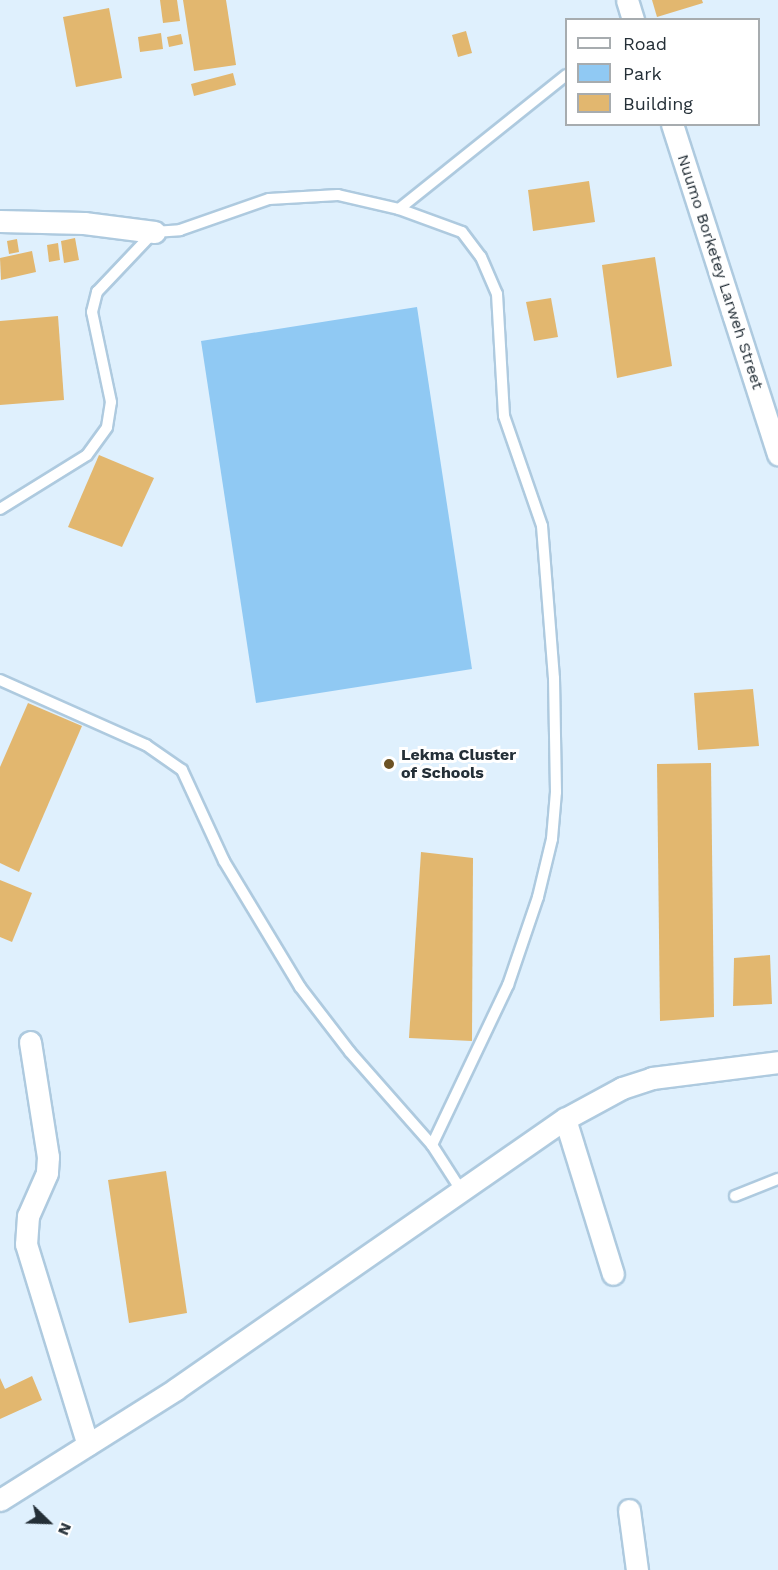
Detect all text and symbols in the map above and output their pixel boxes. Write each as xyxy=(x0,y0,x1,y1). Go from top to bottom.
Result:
legend xyxy=(565,18,760,126)
text: Road xyxy=(623,33,667,54)
text: Park xyxy=(623,63,662,84)
text: Building xyxy=(623,93,693,114)
street label: Nuumo Borketey Larweh Street xyxy=(673,152,767,392)
place label: Lekma Cluster of Schools xyxy=(401,745,516,783)
marker: Lekma Cluster of Schools xyxy=(382,757,396,771)
north arrow xyxy=(18,1492,78,1552)
text: N xyxy=(54,1520,76,1538)

